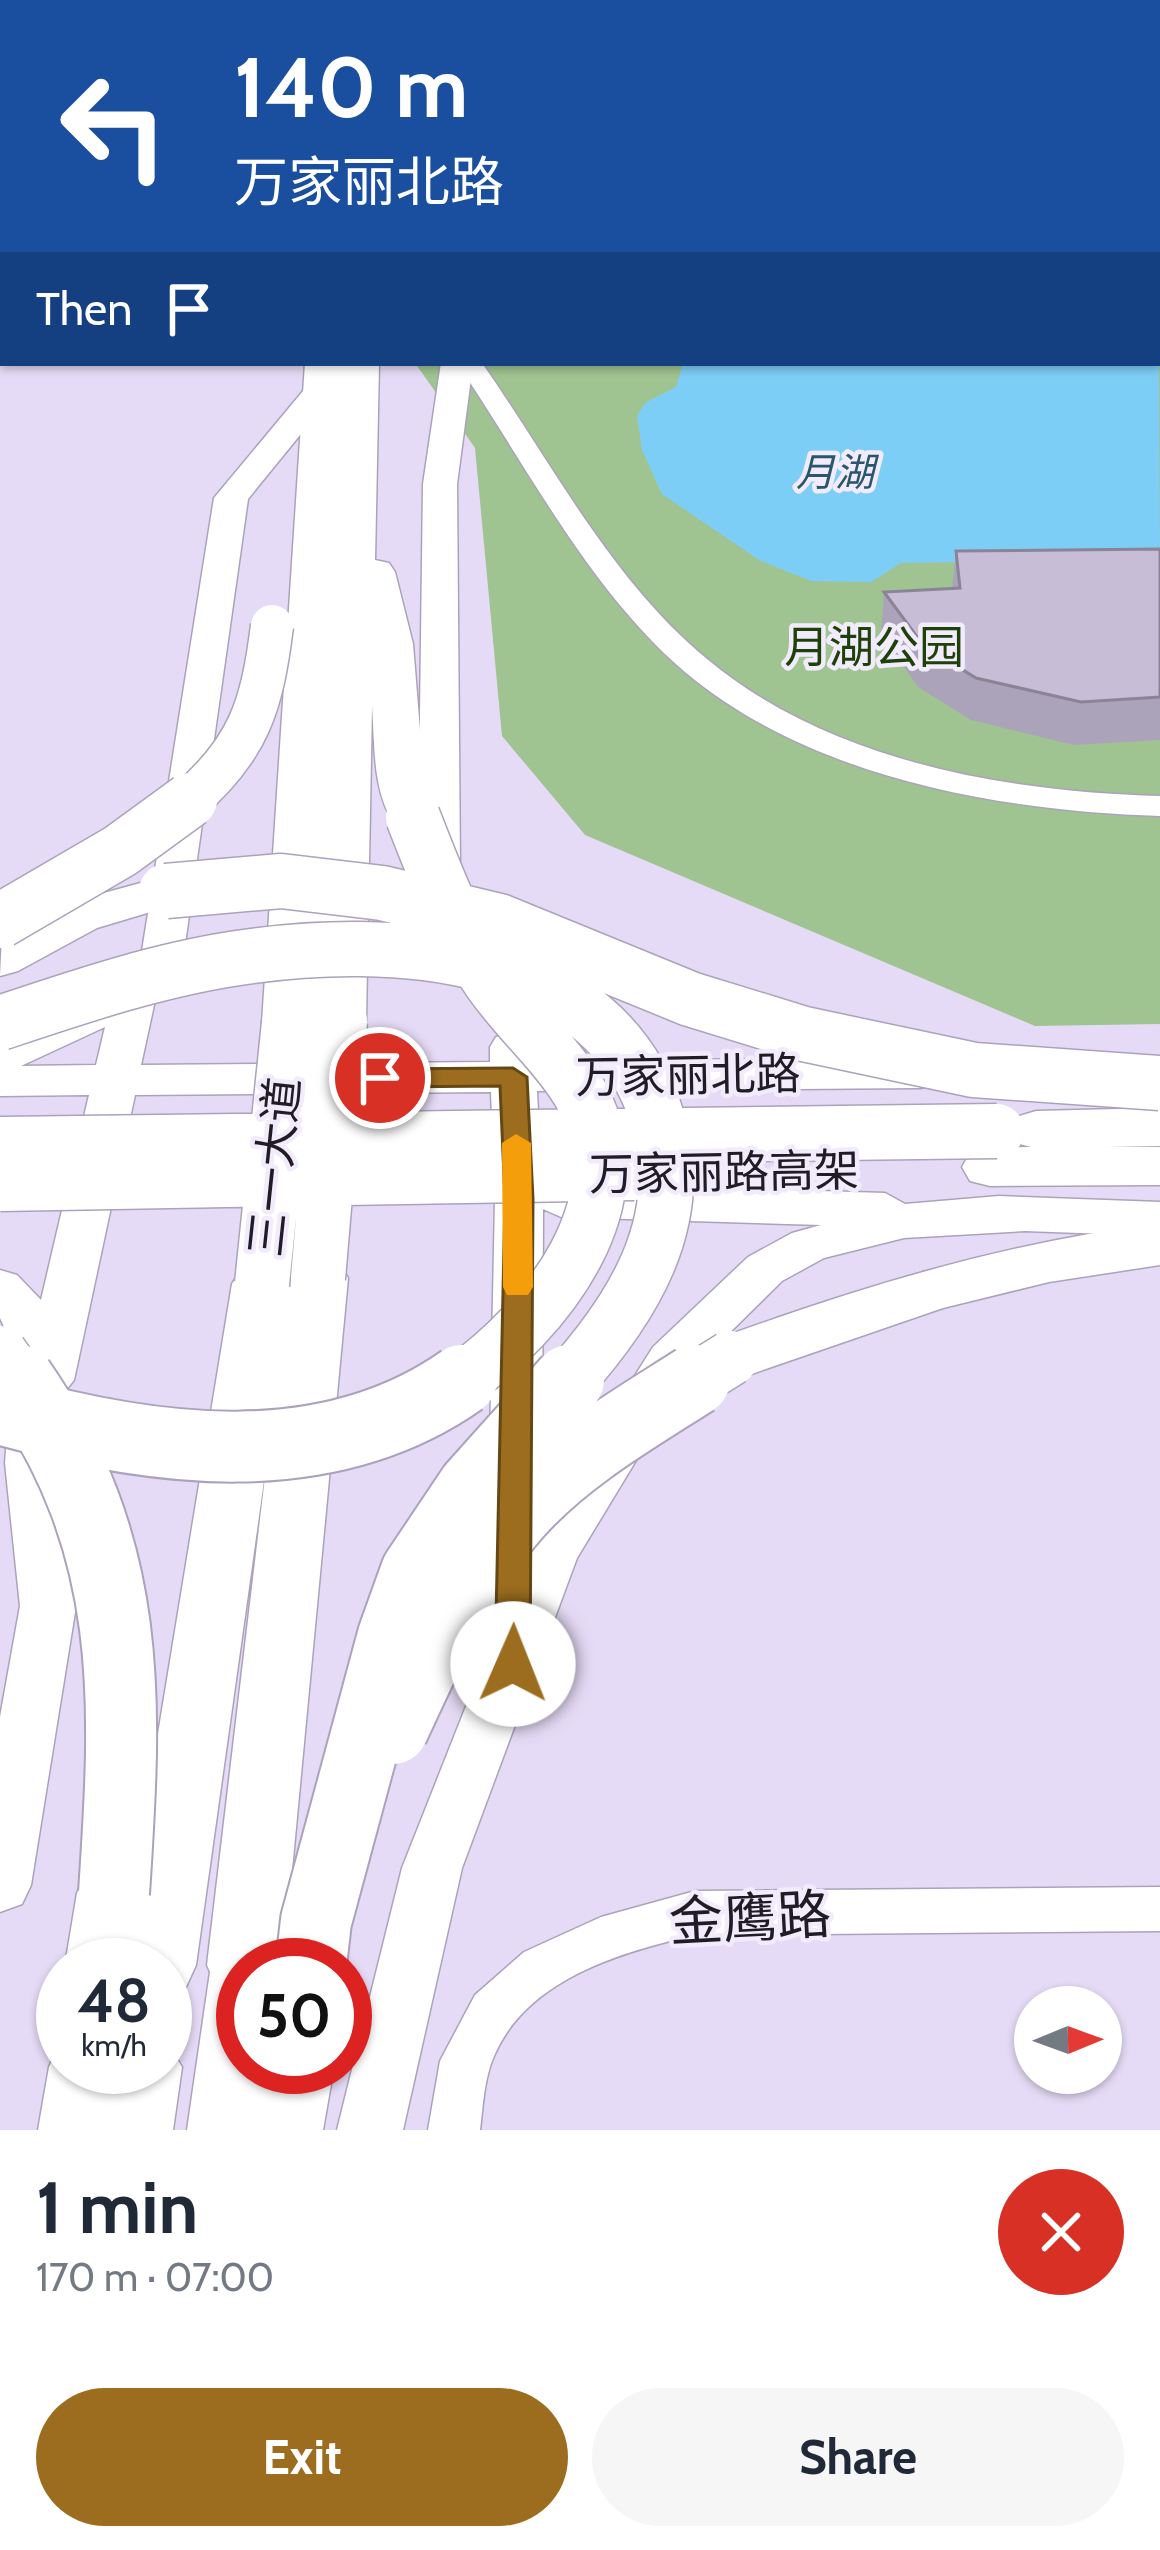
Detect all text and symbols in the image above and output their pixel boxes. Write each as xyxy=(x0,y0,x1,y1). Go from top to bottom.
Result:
text: 140 m xyxy=(234,36,468,138)
icon: left xyxy=(36,48,192,204)
text: 万家丽北路 xyxy=(234,149,504,215)
icon: arrive xyxy=(156,276,222,342)
text: Then xyxy=(36,282,132,336)
water label: 月湖 xyxy=(796,448,880,496)
park label: 月湖公园 xyxy=(784,620,964,674)
pin xyxy=(329,1027,431,1129)
icon: arrive xyxy=(347,1045,413,1111)
street label: 万家丽北路 xyxy=(575,1046,801,1104)
street label: 三一大道 xyxy=(238,1075,310,1259)
street label: 万家丽路高架 xyxy=(589,1143,859,1201)
position arrow xyxy=(450,1601,576,1727)
street label: 金鹰路 xyxy=(667,1881,833,1955)
speed limit sign: 50 xyxy=(216,1938,372,2094)
text: 48 xyxy=(77,1964,151,2037)
north arrow xyxy=(1014,1986,1122,2094)
map controls xyxy=(1014,1986,1122,2094)
text: km/h xyxy=(81,2027,147,2064)
text: 1 min xyxy=(36,2164,198,2251)
button: close xyxy=(998,2169,1124,2295)
text: 170 m · 07:00 xyxy=(36,2253,274,2301)
button: Exit xyxy=(36,2388,568,2526)
button: Share xyxy=(592,2388,1124,2526)

